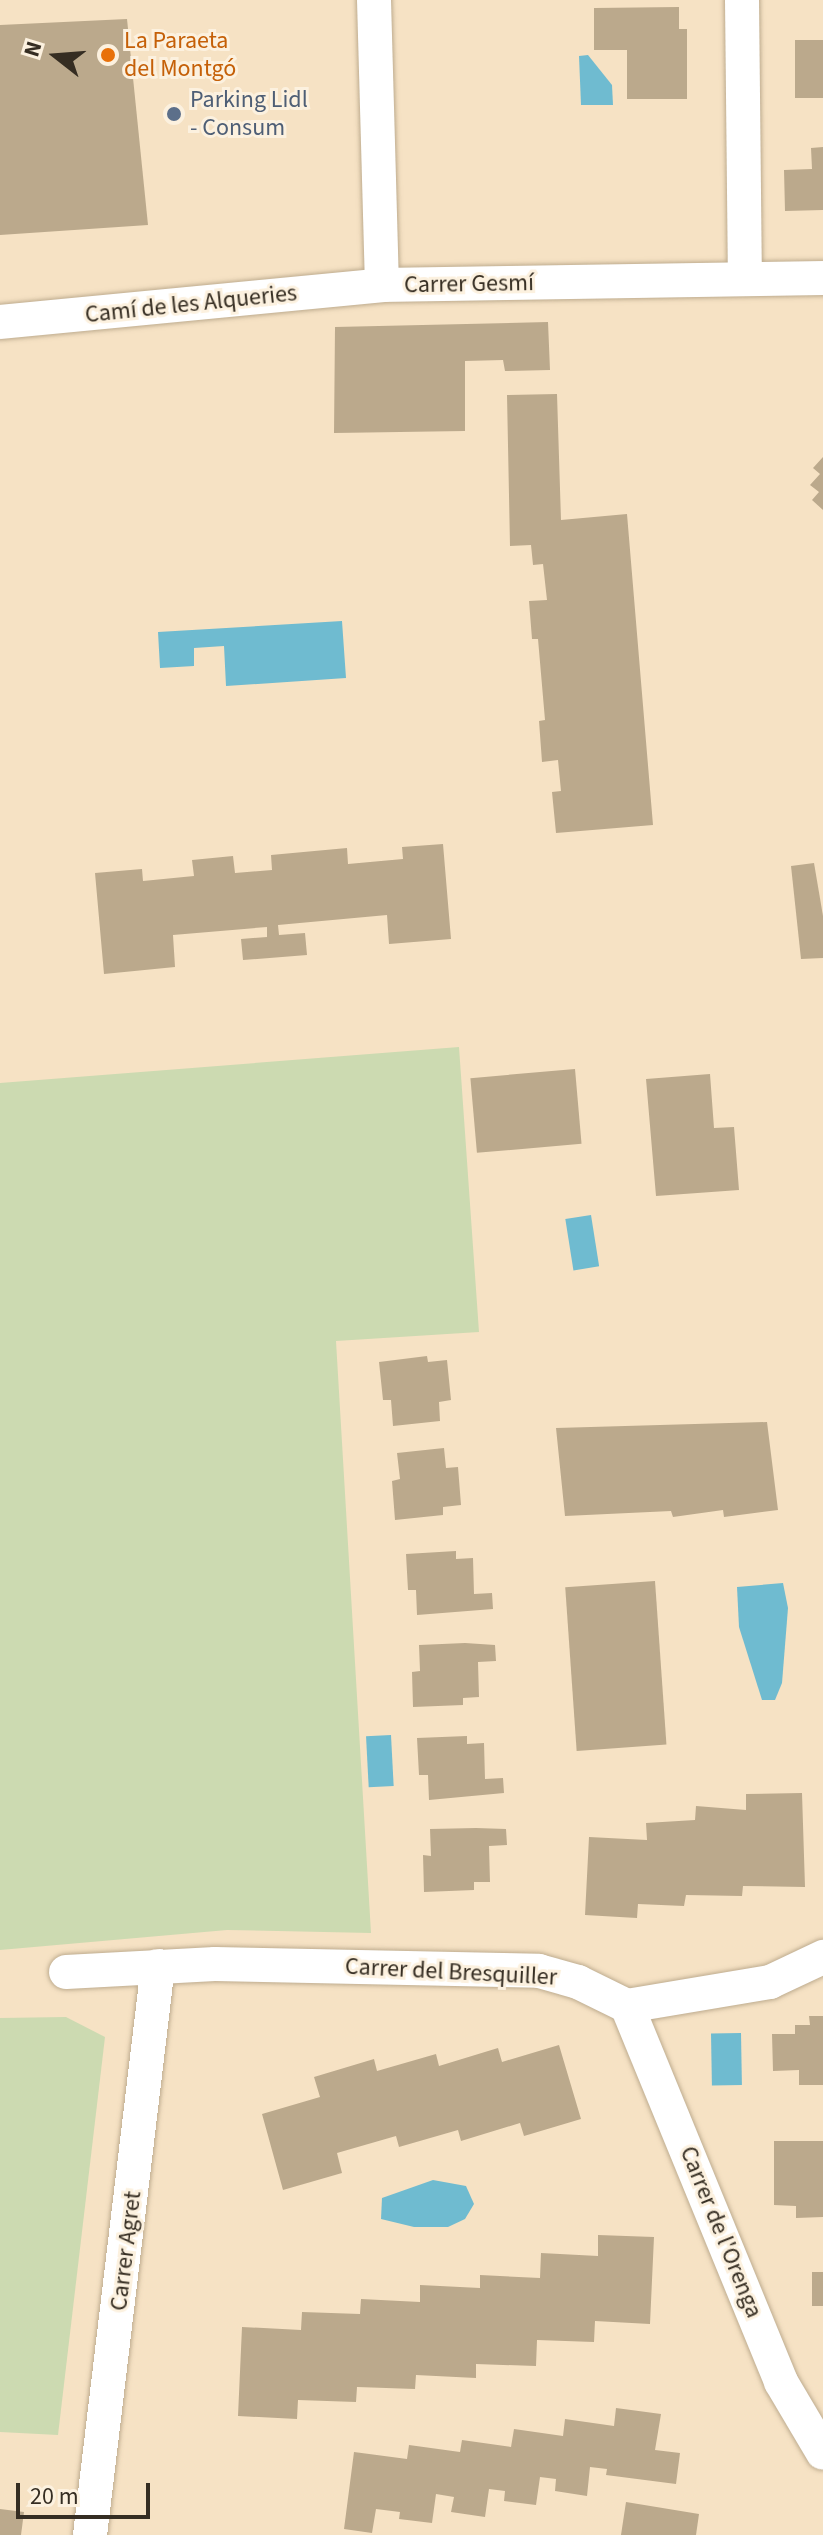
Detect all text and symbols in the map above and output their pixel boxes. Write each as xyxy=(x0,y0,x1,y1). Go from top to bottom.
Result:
north arrow xyxy=(16,16,96,96)
place label: La Paraeta del Montgó xyxy=(124,27,236,83)
text: N xyxy=(16,37,50,61)
marker: La Paraeta del Montgó xyxy=(99,46,117,64)
place label: Parking Lidl - Consum xyxy=(190,86,308,142)
marker: Parking Lidl - Consum xyxy=(165,105,183,123)
street label: Carrer Gesmí xyxy=(404,268,534,300)
street label: Camí de les Alqueries xyxy=(84,279,298,329)
street label: Carrer del Bresquiller xyxy=(344,1952,558,1992)
street label: Carrer de l'Orenga xyxy=(674,2142,768,2322)
street label: Carrer Agret xyxy=(104,2190,148,2312)
scale bar xyxy=(20,2467,154,2517)
text: 20 m xyxy=(30,2479,79,2514)

